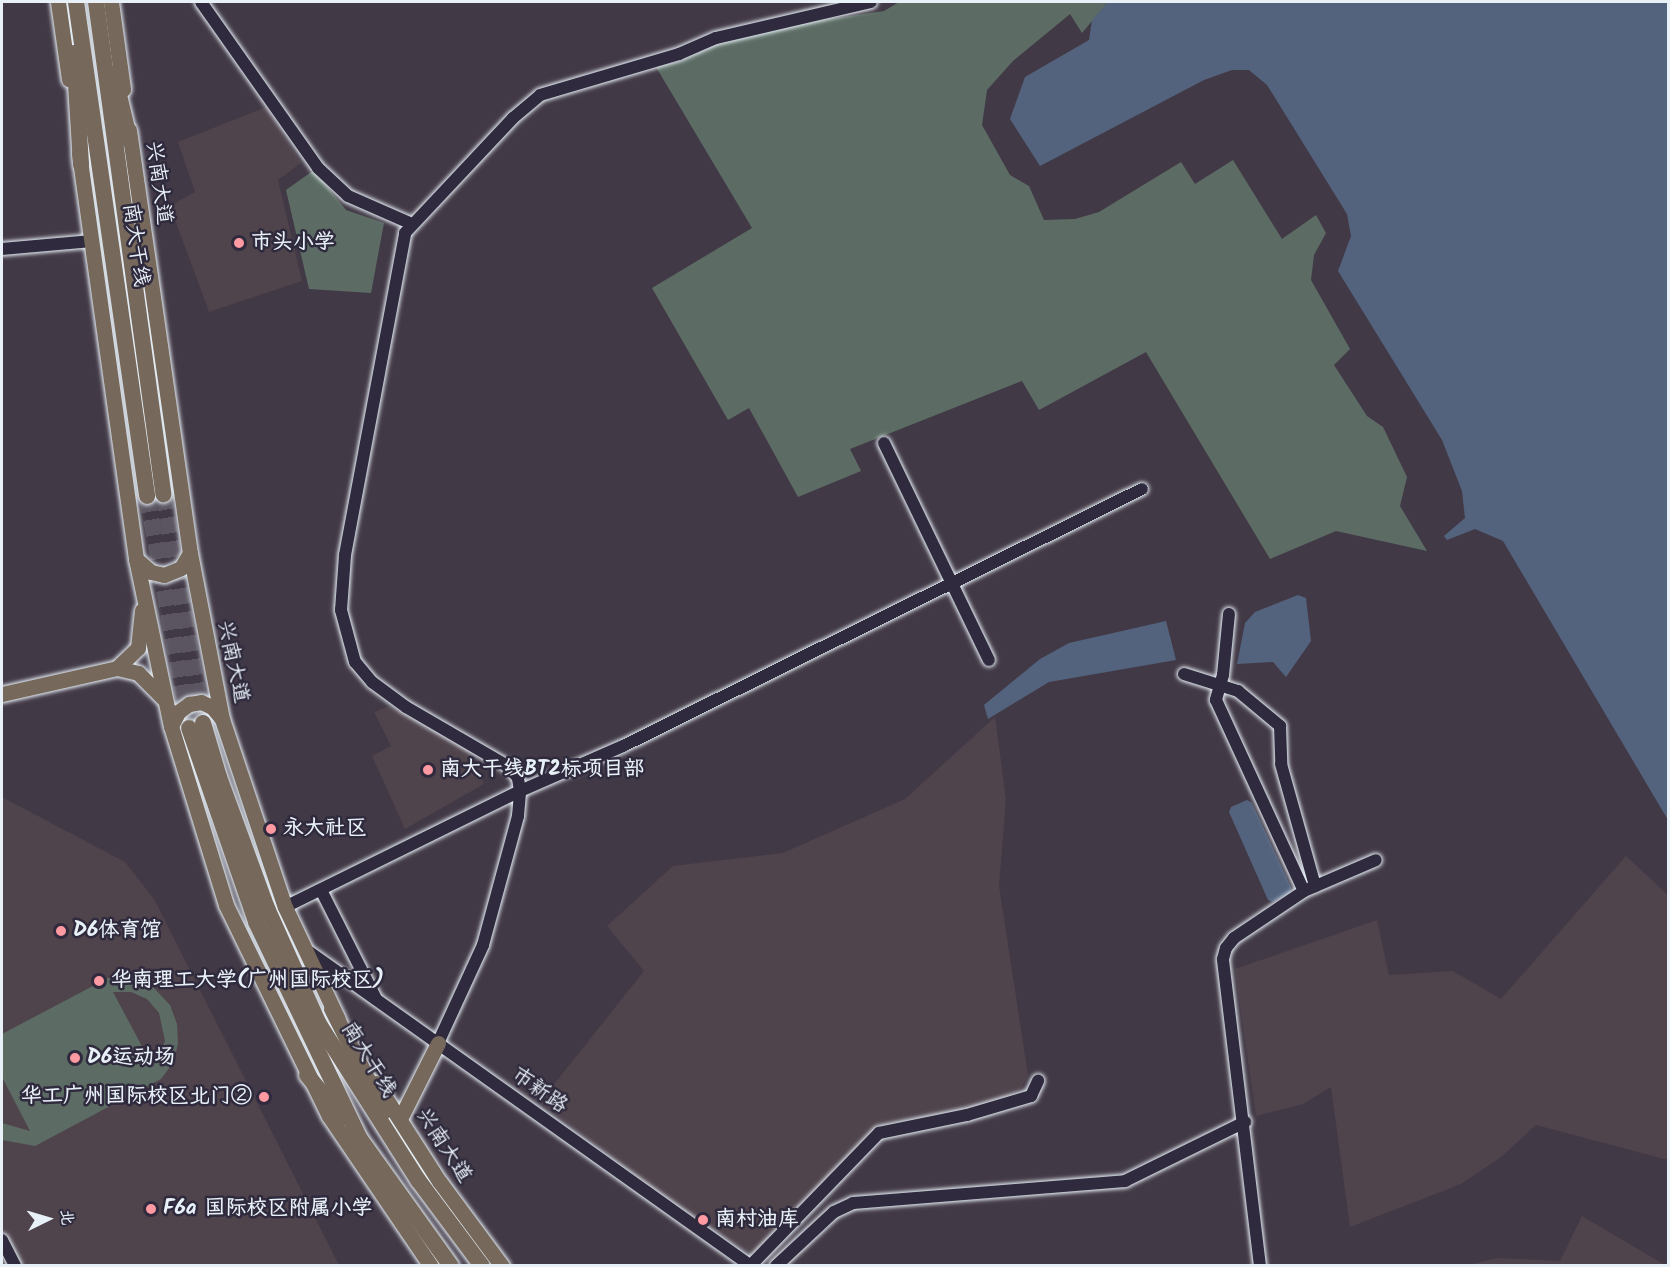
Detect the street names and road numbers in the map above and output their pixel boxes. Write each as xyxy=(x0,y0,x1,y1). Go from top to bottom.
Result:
street label: 兴南大道 xyxy=(140,140,176,226)
street label: 南大干线 xyxy=(117,202,153,288)
street label: 兴南大道 xyxy=(211,618,253,706)
street label: 南大干线 xyxy=(335,1018,401,1102)
street label: 市新路 xyxy=(506,1063,572,1119)
street label: 兴南大道 xyxy=(410,1104,476,1188)

